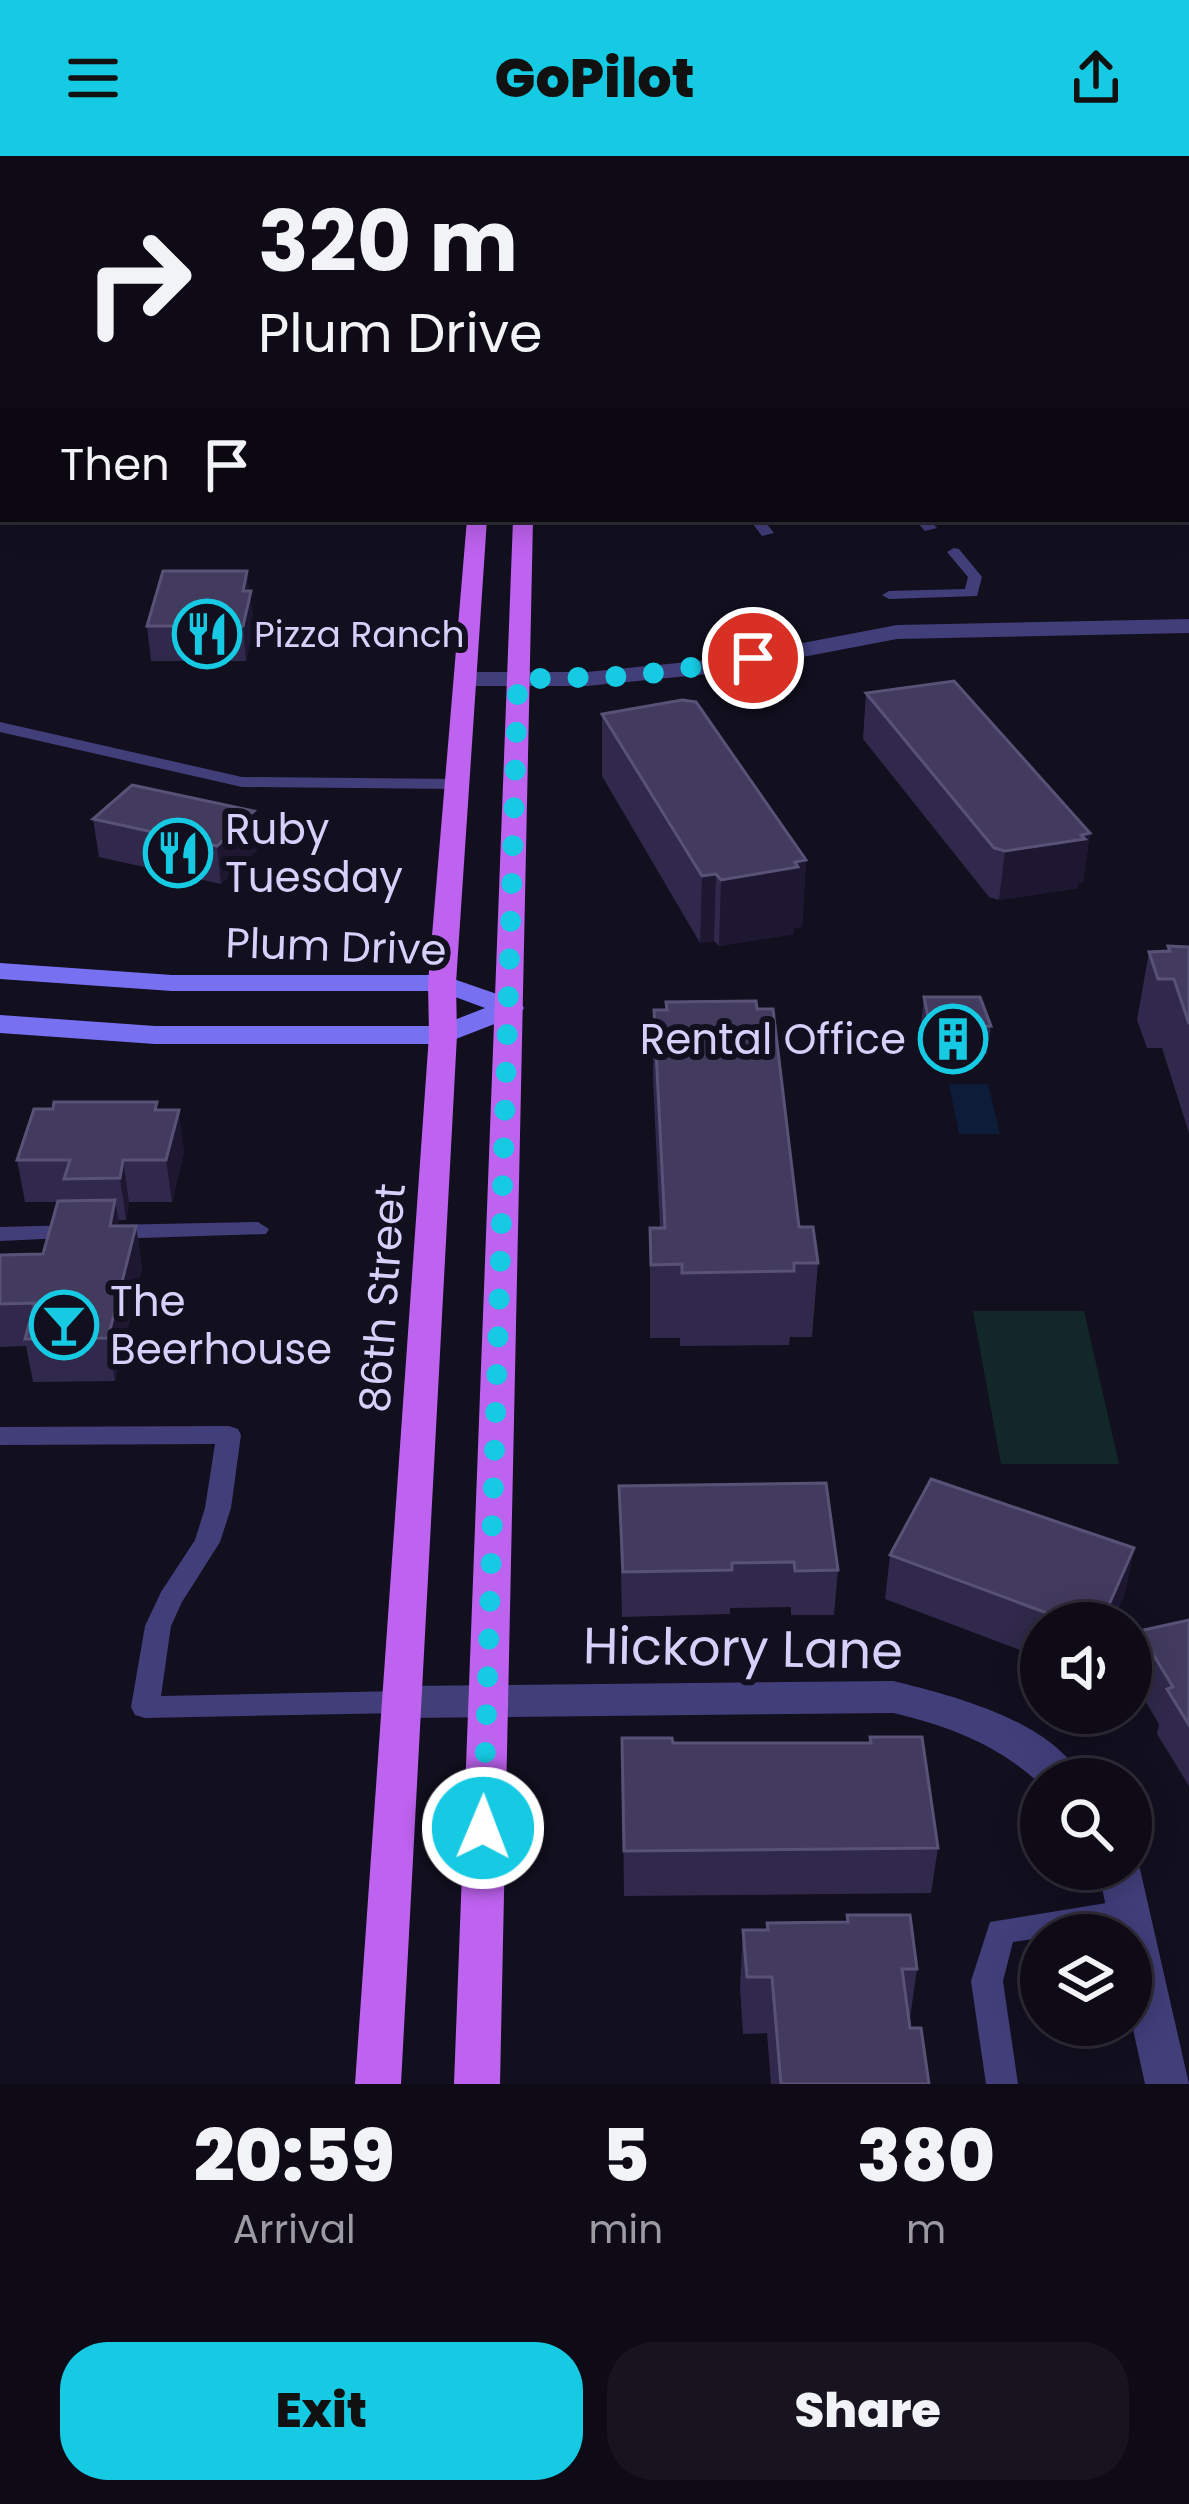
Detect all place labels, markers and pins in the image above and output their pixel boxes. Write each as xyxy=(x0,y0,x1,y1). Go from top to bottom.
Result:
restaurant icon: Pizza Ranch xyxy=(172,599,242,669)
pin xyxy=(702,607,804,709)
place label: Pizza Ranch xyxy=(254,609,465,660)
place label: Ruby Tuesday xyxy=(225,800,403,907)
restaurant icon: Ruby Tuesday xyxy=(143,818,213,888)
building icon: Rental Office xyxy=(918,1004,988,1074)
place label: Rental Office xyxy=(640,1010,906,1069)
place label: The Beerhouse xyxy=(110,1272,332,1379)
bar icon: The Beerhouse xyxy=(29,1290,99,1360)

